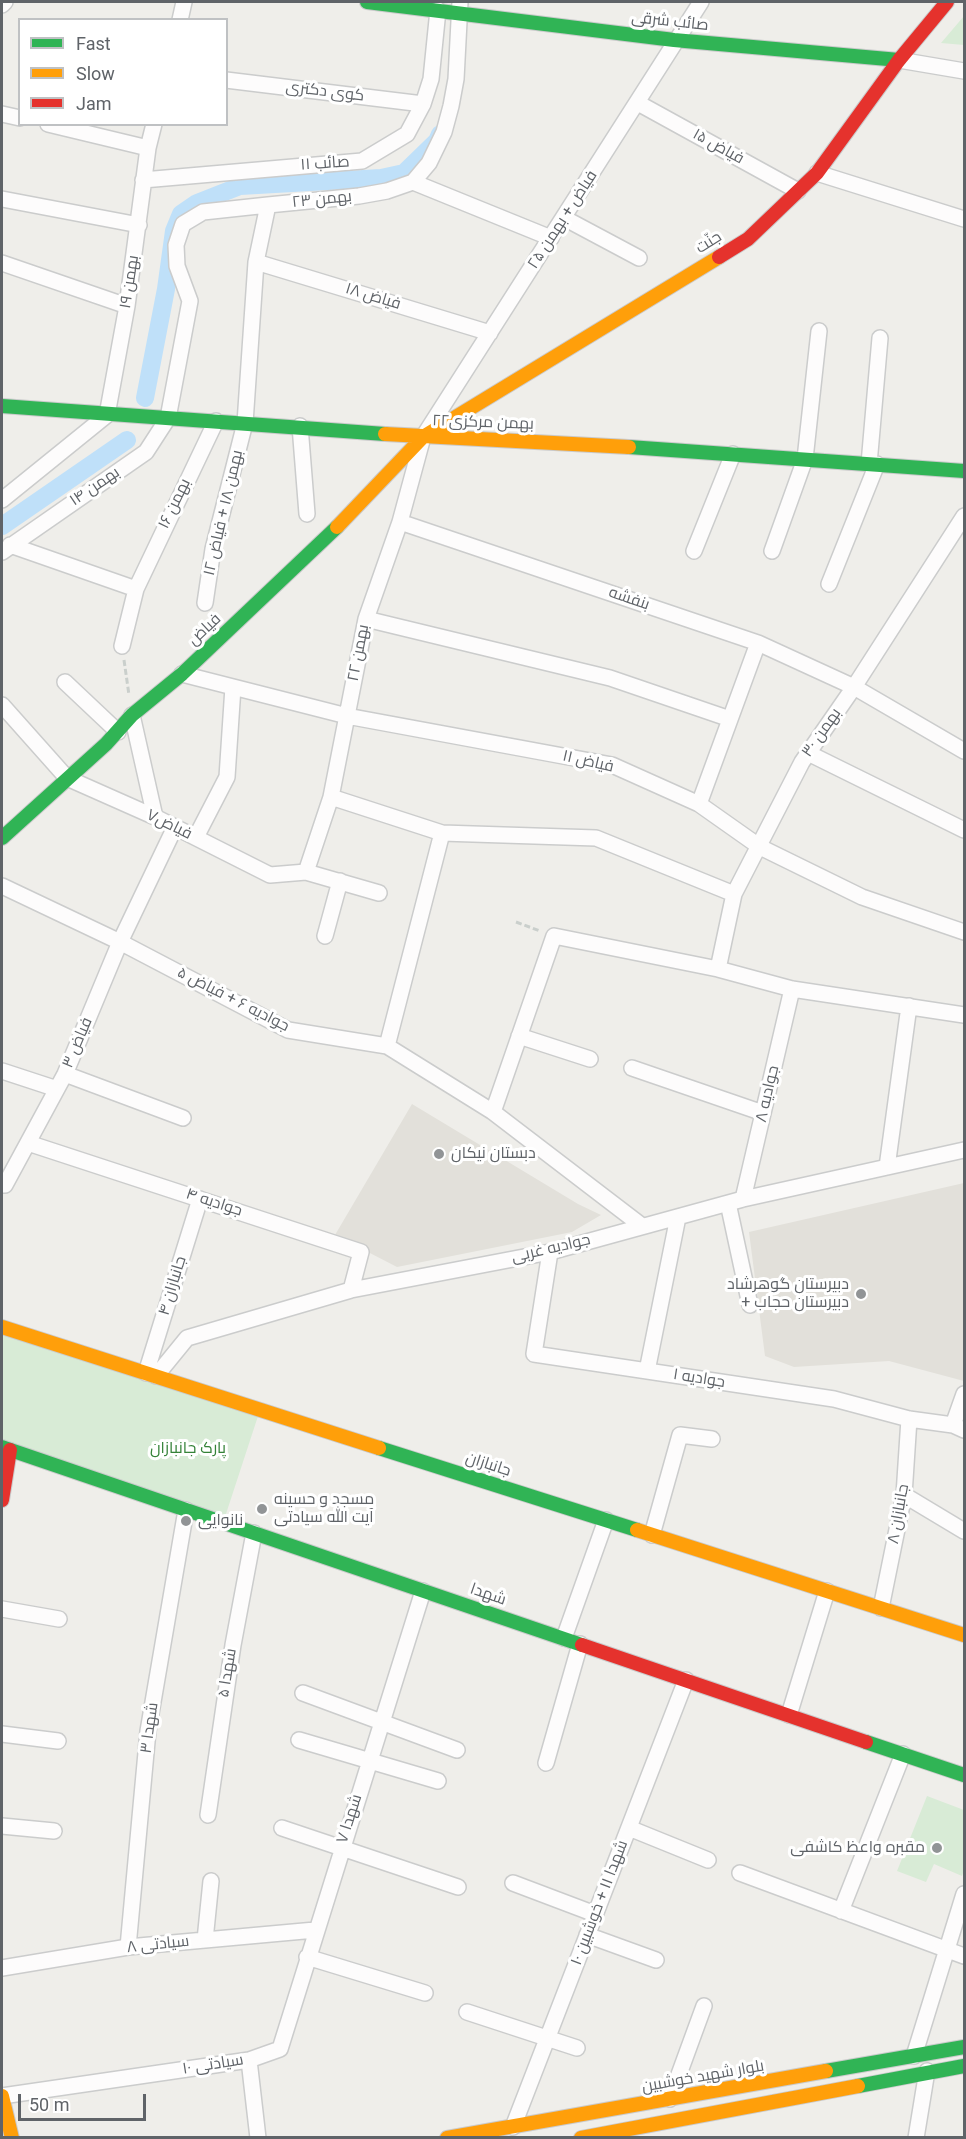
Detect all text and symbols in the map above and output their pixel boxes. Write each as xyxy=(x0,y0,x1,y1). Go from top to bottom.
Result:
street label: صائب شرقی xyxy=(630,8,710,36)
legend xyxy=(18,18,228,126)
text: Fast xyxy=(76,33,111,54)
text: Slow xyxy=(76,63,115,84)
street label: کوی دکتری xyxy=(285,78,365,106)
text: Jam xyxy=(76,93,112,114)
street label: فیاض ۱۵ xyxy=(689,125,747,169)
street label: صائب ۱۱ xyxy=(300,153,350,175)
street label: فیاض + بهمن ۲۵ xyxy=(524,167,602,273)
street label: بهمن ۲۳ xyxy=(291,187,353,213)
street label: جنّت xyxy=(693,228,725,258)
street label: بهمن ۱۹ xyxy=(116,254,144,310)
street label: فیاض ۱۸ xyxy=(343,279,403,315)
street label: ۲۲بهمن مرکزی xyxy=(432,412,534,434)
street label: بهمن ۱۸ + فیاض ۱۲ xyxy=(200,448,248,578)
street label: بهمن ۱۴ xyxy=(66,463,124,511)
street label: بهمن ۱۶ xyxy=(155,476,195,532)
street label: بنفشه xyxy=(606,583,652,615)
street label: فیاض xyxy=(184,610,226,650)
street label: بهمن ۲۲ xyxy=(344,623,374,683)
street label: بهمن ۳۰ xyxy=(798,705,846,761)
street label: فیاض ۱۱ xyxy=(560,747,616,777)
street label: فیاض۷ xyxy=(143,806,195,844)
street label: جوادیه ۶ + فیاض ۵ xyxy=(174,963,292,1037)
street label: فیاض ۳ xyxy=(59,1015,97,1071)
street label: جوادیه ۸ xyxy=(752,1064,784,1124)
place label: دبستان نیکان xyxy=(451,1144,536,1164)
marker: دبستان نیکان xyxy=(432,1147,446,1161)
street label: جوادیه ۴ xyxy=(183,1185,245,1221)
street label: جوادیه غربی xyxy=(510,1231,592,1267)
street label: جانبازان ۴ xyxy=(155,1254,191,1318)
place label: دبیرستان گوهرشاد + دبیرستان حجاب xyxy=(727,1275,849,1313)
marker: دبیرستان گوهرشاد + دبیرستان حجاب xyxy=(854,1287,868,1301)
street label: جوادیه ۱ xyxy=(672,1365,726,1393)
park label: پارک جانبازان xyxy=(150,1439,226,1459)
street label: جانبازان xyxy=(463,1449,513,1481)
street label: جانبازان ۸ xyxy=(884,1483,914,1545)
place label: مسجد و حسینه آیت الله سیادتی xyxy=(274,1490,374,1528)
marker: مسجد و حسینه آیت الله سیادتی xyxy=(255,1502,269,1516)
place label: نانوایی xyxy=(198,1511,243,1531)
marker: نانوایی xyxy=(179,1514,193,1528)
street label: شهدا xyxy=(468,1580,508,1610)
street label: شهدا ۵ xyxy=(215,1647,241,1699)
street label: شهدا ۳ xyxy=(137,1701,163,1755)
street label: شهدا ۷ xyxy=(333,1792,367,1846)
street label: شهدا ۱۱ + خوشبین ۱۰ xyxy=(567,1838,633,1968)
place label: مقبره واعظ کاشفی xyxy=(790,1838,925,1858)
marker: مقبره واعظ کاشفی xyxy=(930,1841,944,1855)
street label: سیادتی ۸ xyxy=(126,1932,190,1958)
street label: سیادتی ۱۰ xyxy=(181,2051,245,2079)
street label: بلوار شهید خوشبین xyxy=(640,2057,766,2097)
scale bar xyxy=(21,2082,148,2120)
text: 50 m xyxy=(29,2094,69,2115)

